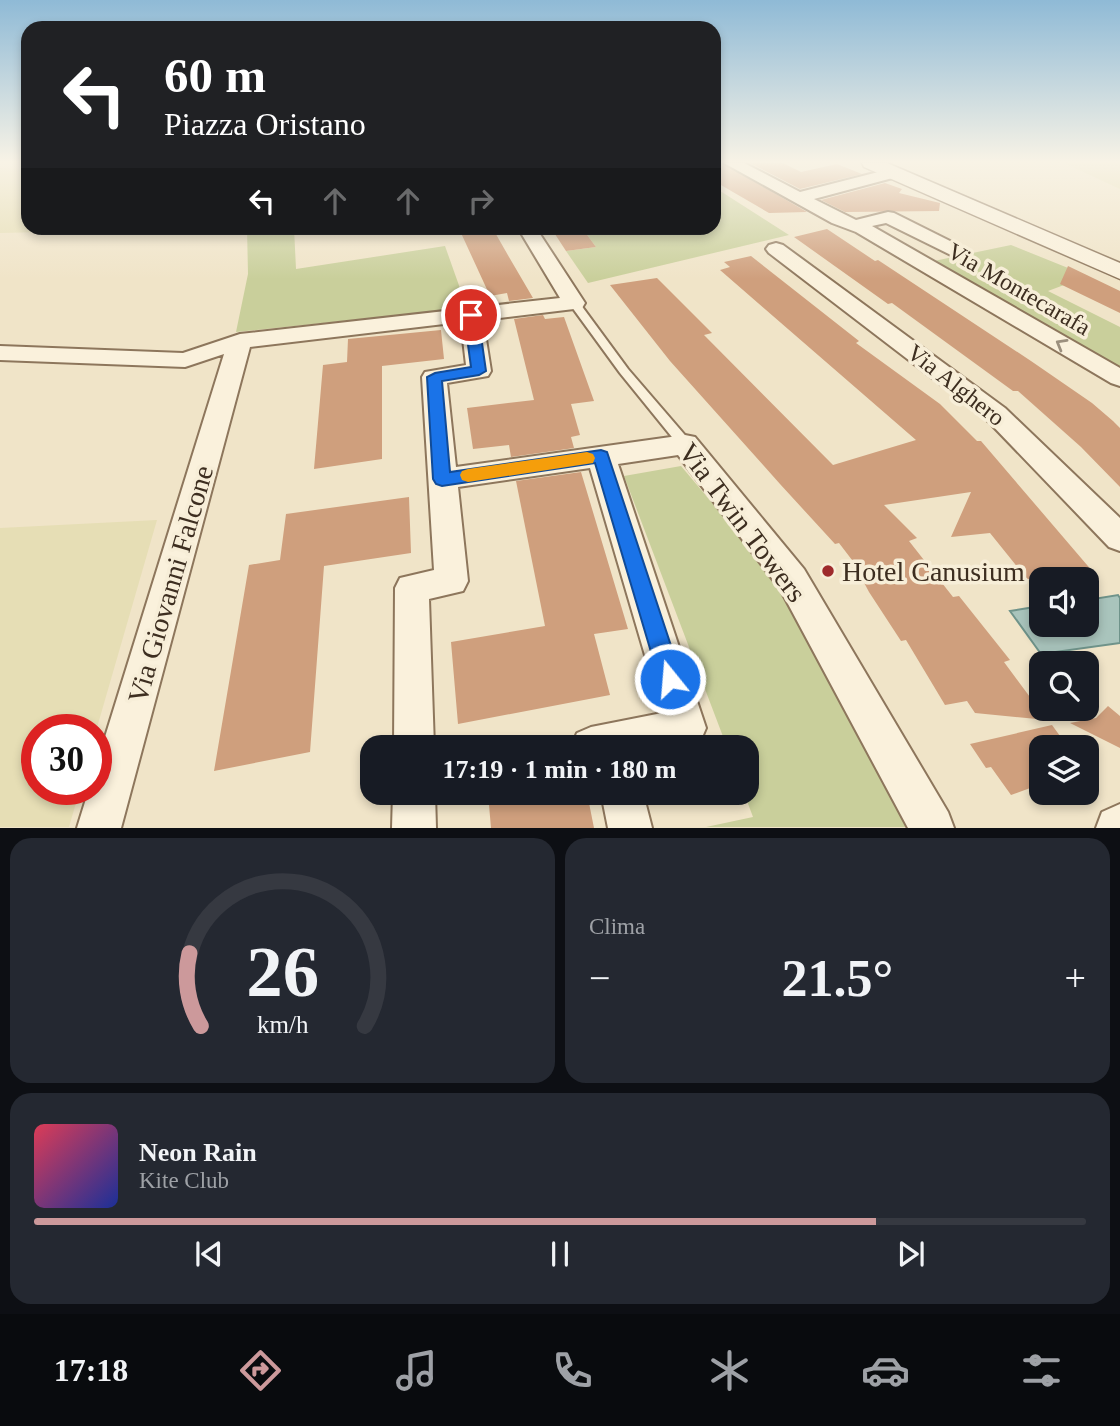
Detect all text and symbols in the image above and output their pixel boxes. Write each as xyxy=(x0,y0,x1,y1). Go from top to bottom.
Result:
text: 60 m xyxy=(164,48,266,103)
icon: left xyxy=(49,49,140,140)
text: Piazza Oristano xyxy=(164,106,366,142)
icon: left xyxy=(243,182,281,220)
icon: ahead xyxy=(316,182,354,220)
icon: ahead xyxy=(389,182,427,220)
icon: right xyxy=(462,182,500,220)
street label: Via Montecarafa xyxy=(943,238,1095,341)
pin xyxy=(441,285,501,345)
icon: arrive xyxy=(452,296,490,334)
street label: Via Alghero xyxy=(902,339,1010,431)
one-way arrow xyxy=(1056,339,1068,352)
street label: Via Twin Towers xyxy=(673,437,812,608)
street label: Via Giovanni Falcone xyxy=(122,462,219,706)
place label: Hotel Canusium xyxy=(842,556,1025,587)
marker: Hotel Canusium xyxy=(820,563,836,579)
map controls xyxy=(1029,567,1099,805)
button: sound xyxy=(1029,567,1099,637)
position arrow xyxy=(633,642,707,716)
button: search xyxy=(1029,651,1099,721)
speed limit sign: 30 xyxy=(21,714,112,805)
button: layers xyxy=(1029,735,1099,805)
text: 17:19 · 1 min · 180 m xyxy=(443,755,677,784)
text: Clima xyxy=(589,914,645,939)
text: 26 xyxy=(246,932,319,1013)
text: 21.5° xyxy=(782,950,893,1007)
text: − xyxy=(589,957,610,999)
text: + xyxy=(1065,957,1086,999)
text: km/h xyxy=(257,1011,309,1038)
text: Neon Rain xyxy=(139,1138,257,1167)
text: Kite Club xyxy=(139,1168,229,1193)
icon: previous xyxy=(190,1235,228,1273)
icon: pause xyxy=(541,1235,579,1273)
icon: next xyxy=(892,1235,930,1273)
icon: directions xyxy=(236,1346,285,1395)
icon: music xyxy=(392,1346,441,1395)
icon: phone xyxy=(548,1346,597,1395)
icon: climate xyxy=(705,1346,754,1395)
icon: car xyxy=(861,1346,910,1395)
icon: filters xyxy=(1017,1346,1066,1395)
text: 17:18 xyxy=(54,1352,128,1388)

